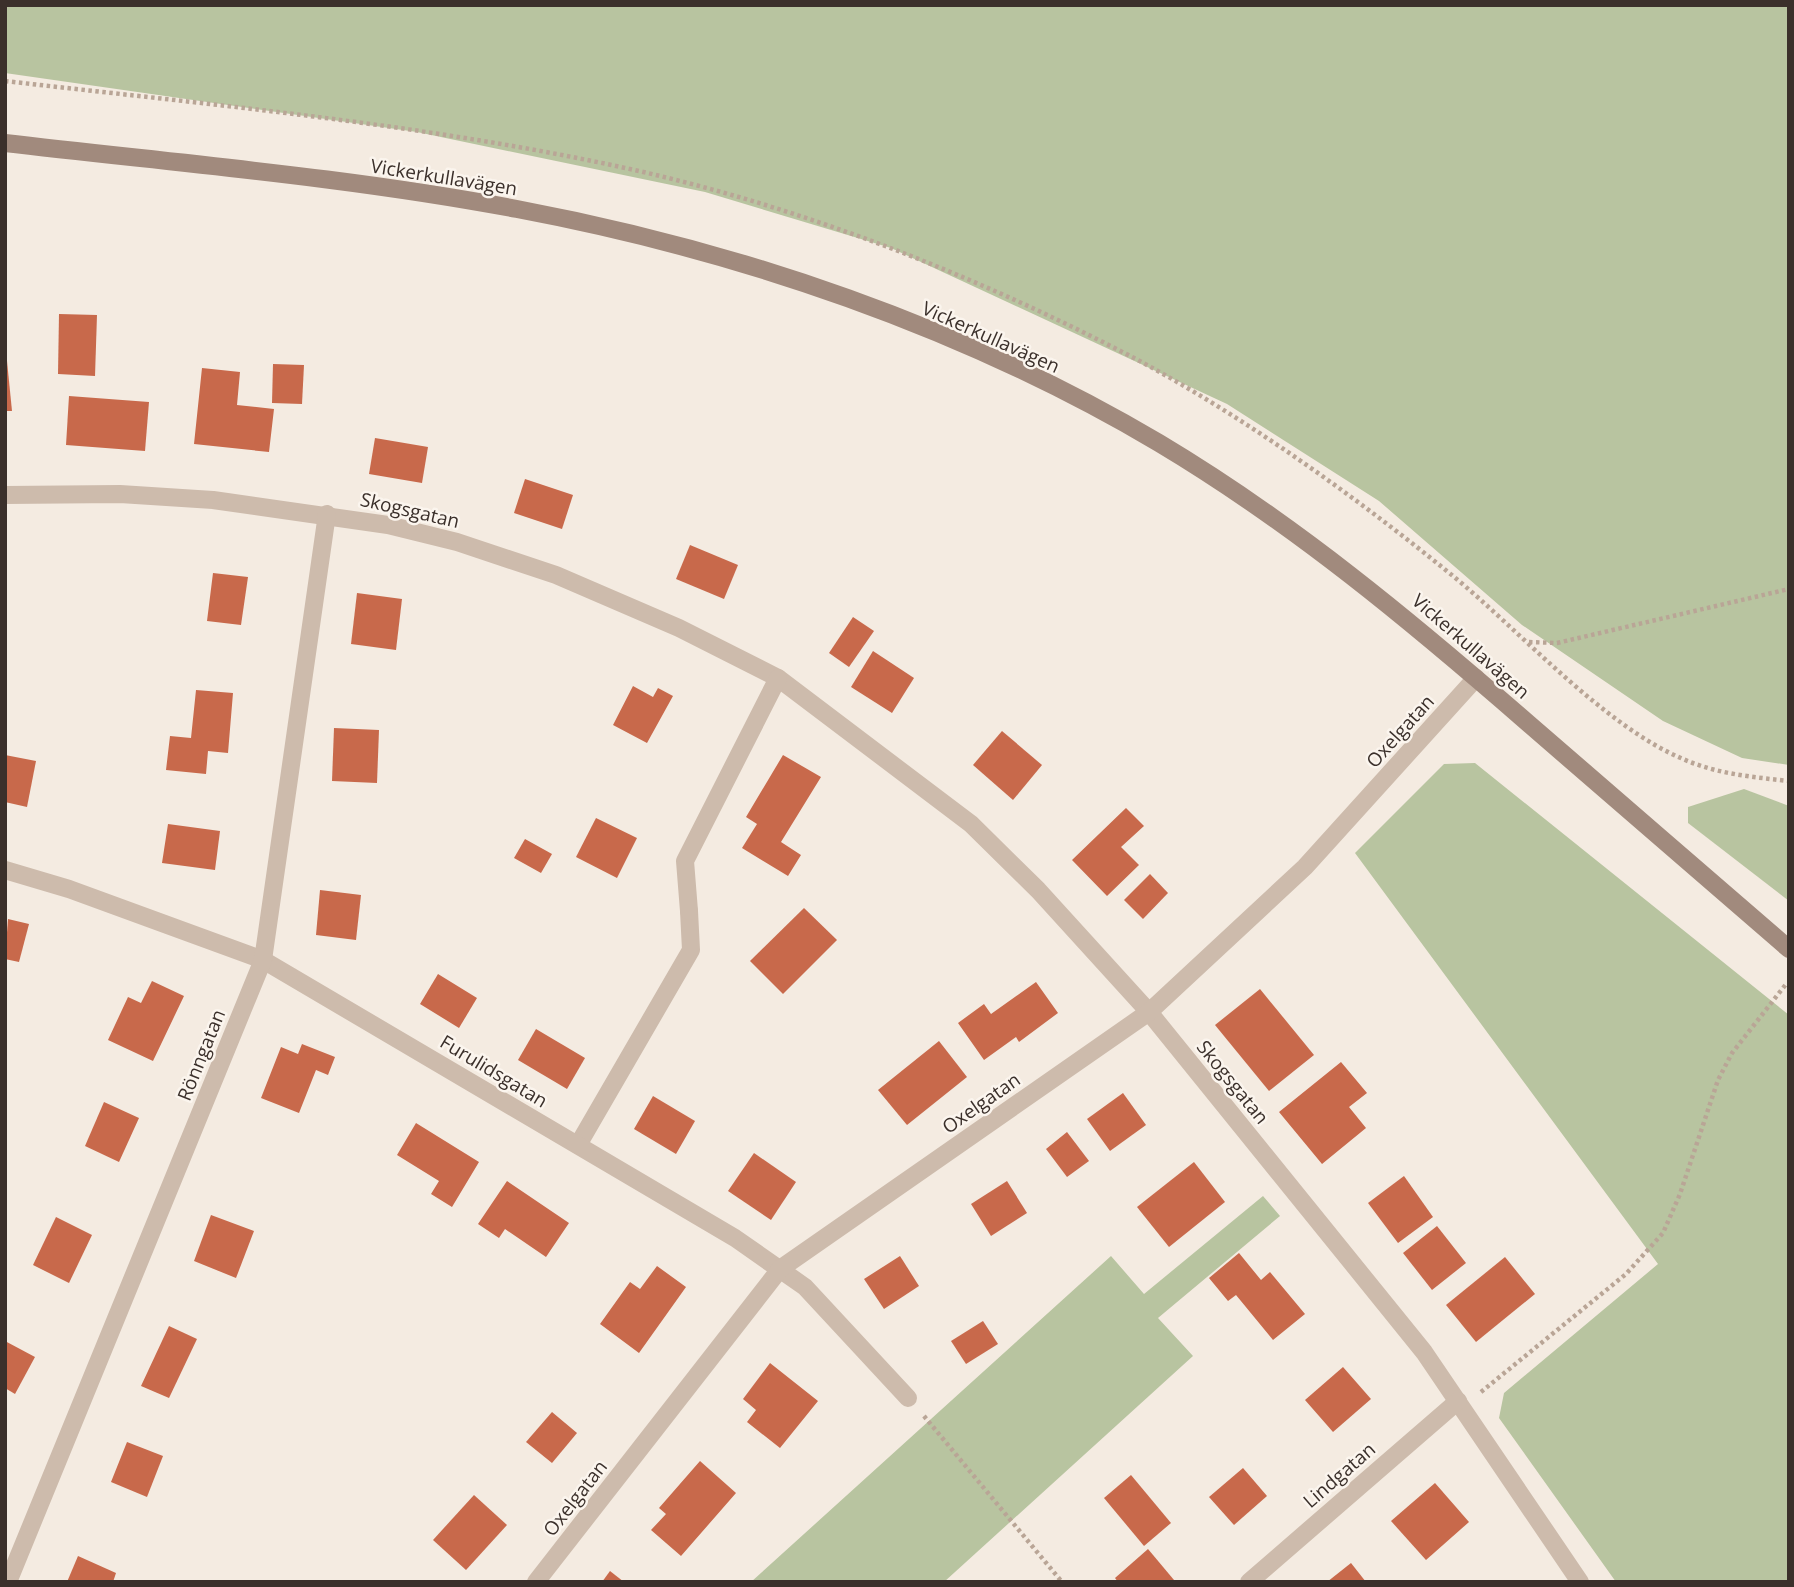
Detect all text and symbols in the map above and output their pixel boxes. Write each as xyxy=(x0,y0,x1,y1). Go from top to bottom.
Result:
street label: Vickerkullavägen xyxy=(369,153,519,201)
street label: Vickerkullavägen xyxy=(918,295,1064,379)
street label: Skogsgatan xyxy=(358,486,462,534)
street label: Vickerkullavägen xyxy=(1407,588,1535,704)
street label: Oxelgatan xyxy=(1360,689,1440,773)
street label: Rönngatan xyxy=(171,1005,231,1105)
street label: Furulidsgatan xyxy=(435,1029,553,1113)
street label: Skogsgatan xyxy=(1191,1035,1275,1129)
street label: Oxelgatan xyxy=(937,1067,1025,1139)
street label: Lindgatan xyxy=(1297,1436,1381,1514)
street label: Oxelgatan xyxy=(537,1455,613,1541)

